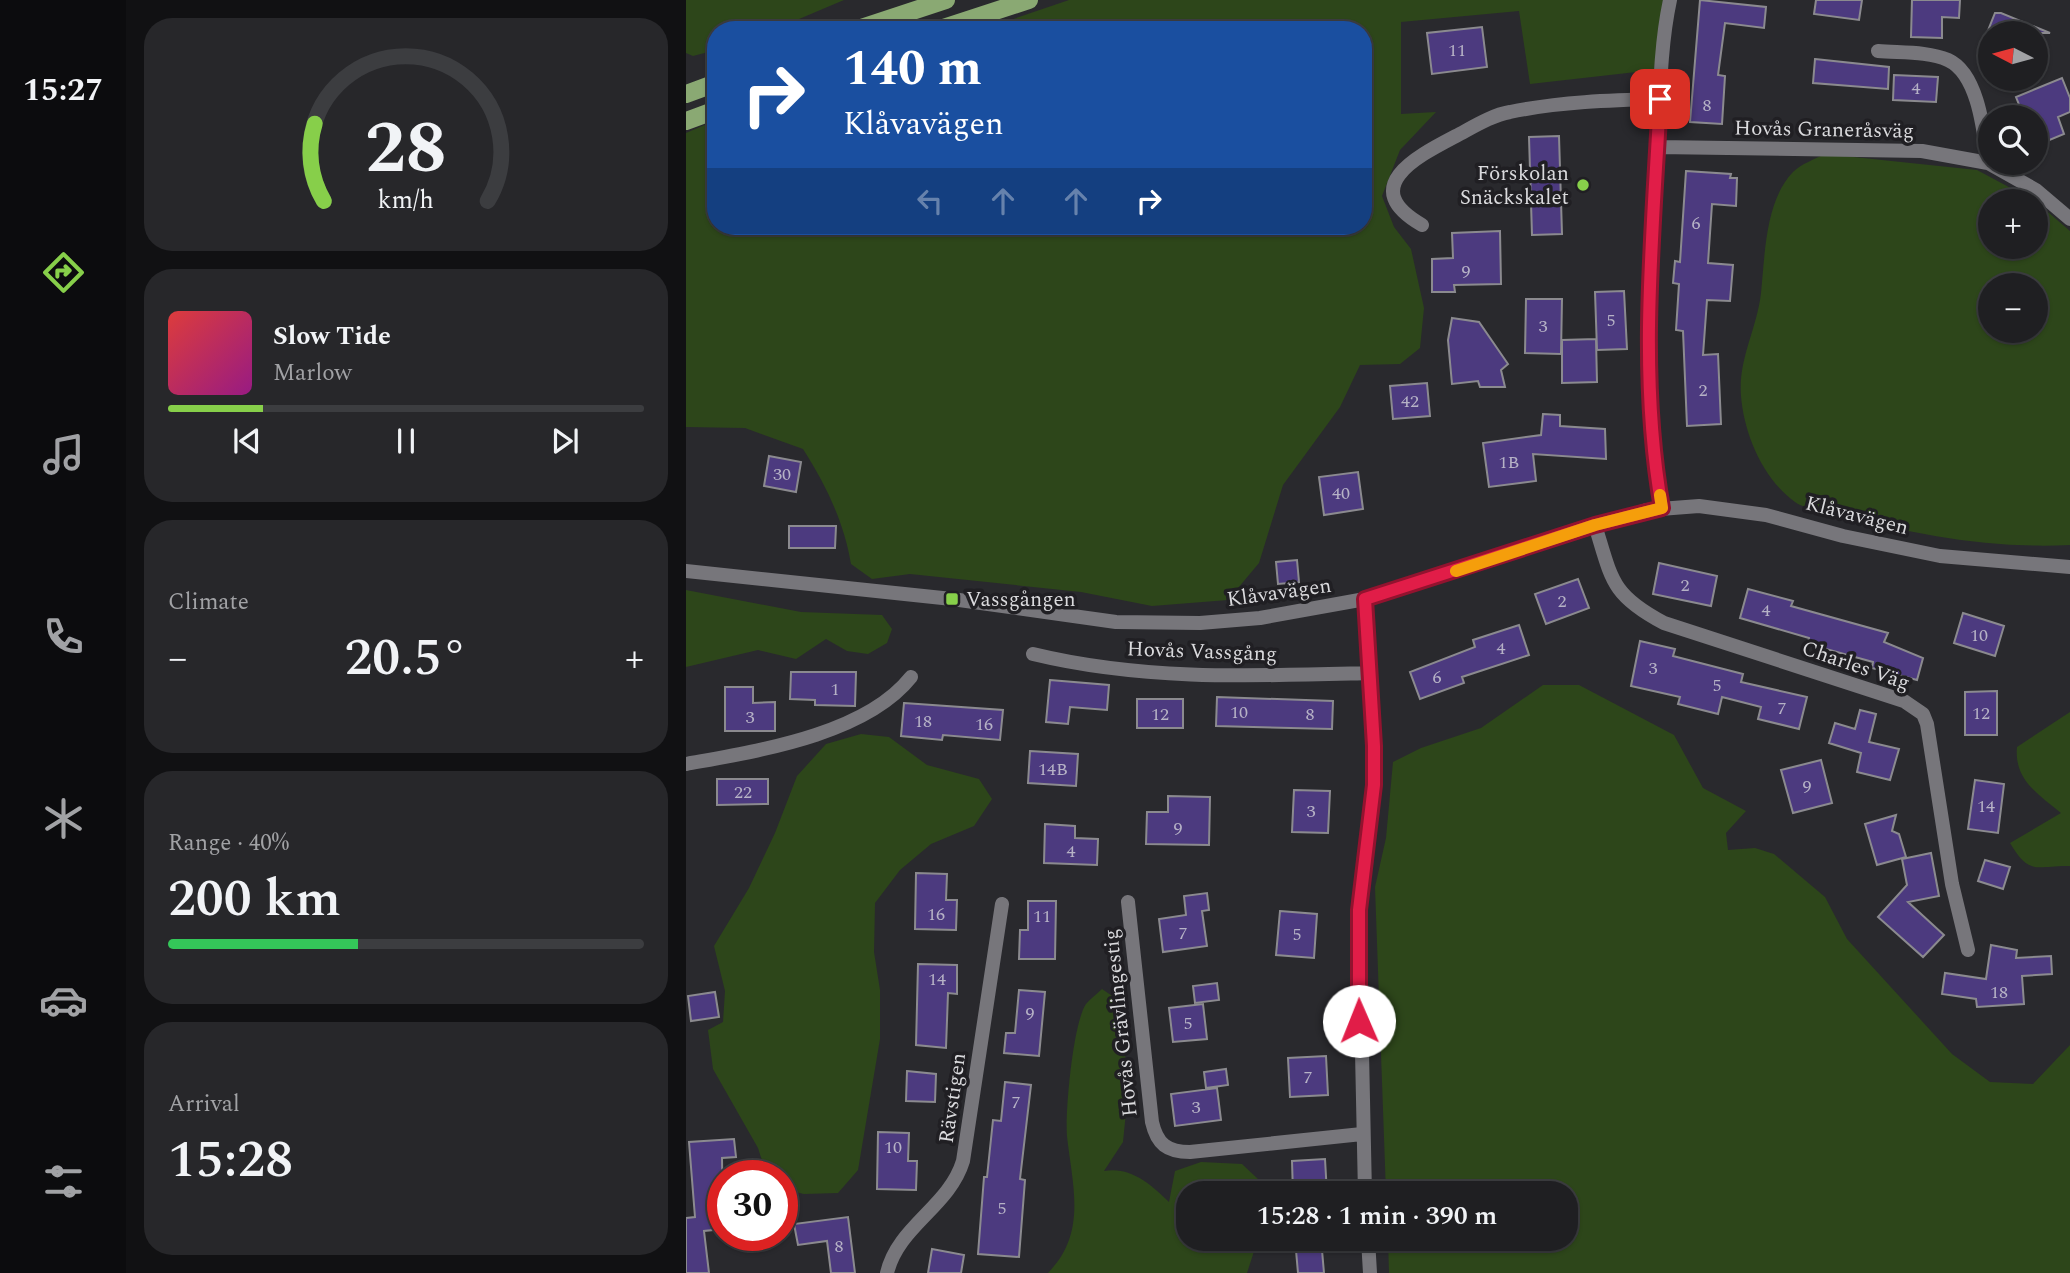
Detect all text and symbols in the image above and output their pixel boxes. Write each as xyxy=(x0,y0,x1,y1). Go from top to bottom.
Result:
north arrow xyxy=(1978,21,2048,91)
map controls xyxy=(1978,21,2048,343)
text: 140 m xyxy=(843,32,982,107)
house number: 11 xyxy=(1448,37,1466,64)
icon: right xyxy=(728,49,819,140)
text: 15:27 xyxy=(23,66,103,115)
pin xyxy=(1630,69,1690,129)
house number: 4 xyxy=(1912,75,1921,102)
icon: arrive xyxy=(1641,80,1679,118)
house number: 8 xyxy=(1703,92,1712,119)
text: 28 xyxy=(365,94,447,205)
text: Klåvavägen xyxy=(843,100,1004,149)
button: search xyxy=(1978,105,2048,175)
street label: Hovås Graneråsväg xyxy=(1734,112,1914,148)
place label: Förskolan Snäckskalet xyxy=(1460,158,1569,214)
marker: Förskolan Snäckskalet xyxy=(1575,177,1591,193)
text: km/h xyxy=(378,181,434,219)
icon: left xyxy=(911,182,949,220)
icon: ahead xyxy=(984,182,1022,220)
icon: ahead xyxy=(1057,182,1095,220)
icon: right xyxy=(1130,182,1168,220)
button: + xyxy=(1978,189,2048,259)
house number: 6 xyxy=(1692,210,1701,237)
icon: directions xyxy=(39,248,88,297)
house number: 9 xyxy=(1462,258,1471,285)
button: − xyxy=(1978,273,2048,343)
house number: 5 xyxy=(1607,307,1616,334)
house number: 3 xyxy=(1539,313,1548,340)
text: Slow Tide xyxy=(273,316,391,356)
text: Marlow xyxy=(273,356,352,391)
house number: 2 xyxy=(1699,377,1708,404)
house number: 42 xyxy=(1401,388,1419,415)
icon: previous xyxy=(228,422,266,460)
icon: pause xyxy=(387,422,425,460)
icon: next xyxy=(546,422,584,460)
icon: music xyxy=(39,430,88,479)
house number: 1B xyxy=(1499,449,1519,476)
house number: 30 xyxy=(773,461,791,488)
house number: 40 xyxy=(1332,480,1350,507)
street label: Klåvavägen xyxy=(1802,488,1912,544)
street label: Klåvavägen xyxy=(1225,570,1334,616)
house number: 2 xyxy=(1681,572,1690,599)
place label: Vassgången xyxy=(966,584,1076,616)
text: Climate xyxy=(168,585,249,620)
house number: 2 xyxy=(1558,588,1567,615)
marker: Vassgången xyxy=(944,591,960,607)
house number: 4 xyxy=(1762,597,1771,624)
icon: phone xyxy=(39,612,88,661)
text: 20.5° xyxy=(344,619,468,698)
house number: 10 xyxy=(1970,622,1988,649)
text: − xyxy=(168,630,187,688)
text: + xyxy=(625,630,644,688)
street label: Charles Väg xyxy=(1797,632,1914,699)
street label: Hovås Vassgång xyxy=(1126,633,1278,671)
house number: 4 xyxy=(1497,635,1506,662)
house number: 3 xyxy=(1649,655,1658,682)
house number: 6 xyxy=(1433,664,1442,691)
house number: 5 xyxy=(1713,672,1722,699)
house number: 1 xyxy=(831,676,840,703)
house number: 7 xyxy=(1778,695,1787,722)
house number: 10 xyxy=(1230,699,1248,726)
house number: 12 xyxy=(1972,700,1990,727)
house number: 12 xyxy=(1151,701,1169,728)
house number: 8 xyxy=(1306,701,1315,728)
house number: 3 xyxy=(746,704,755,731)
house number: 18 xyxy=(914,708,932,735)
house number: 16 xyxy=(975,711,993,738)
house number: 14B xyxy=(1038,756,1068,783)
house number: 9 xyxy=(1803,773,1812,800)
house number: 22 xyxy=(734,779,752,806)
house number: 14 xyxy=(1977,793,1995,820)
icon: climate xyxy=(39,794,88,843)
house number: 3 xyxy=(1307,798,1316,825)
house number: 9 xyxy=(1174,815,1183,842)
text: Range · 40% xyxy=(168,826,289,861)
house number: 4 xyxy=(1067,838,1076,865)
text: 200 km xyxy=(168,860,341,939)
house number: 16 xyxy=(927,901,945,928)
house number: 11 xyxy=(1033,903,1051,930)
house number: 7 xyxy=(1179,920,1188,947)
house number: 5 xyxy=(1293,921,1302,948)
street label: Hovås Grävlingestig xyxy=(1095,927,1147,1118)
house number: 14 xyxy=(928,966,946,993)
icon: car xyxy=(39,976,88,1025)
house number: 18 xyxy=(1990,979,2008,1006)
position arrow xyxy=(1322,984,1396,1058)
house number: 9 xyxy=(1026,1000,1035,1027)
house number: 5 xyxy=(1184,1010,1193,1037)
street label: Rävstigen xyxy=(931,1051,975,1145)
house number: 7 xyxy=(1304,1064,1313,1091)
text: Arrival xyxy=(168,1087,240,1122)
house number: 7 xyxy=(1012,1089,1021,1116)
house number: 3 xyxy=(1192,1094,1201,1121)
text: 15:28 xyxy=(168,1121,293,1200)
house number: 10 xyxy=(884,1134,902,1161)
icon: filters xyxy=(39,1157,88,1206)
speed limit sign: 30 xyxy=(707,1160,798,1251)
house number: 5 xyxy=(998,1195,1007,1222)
text: 15:28 · 1 min · 390 m xyxy=(1257,1196,1497,1236)
house number: 8 xyxy=(835,1233,844,1260)

